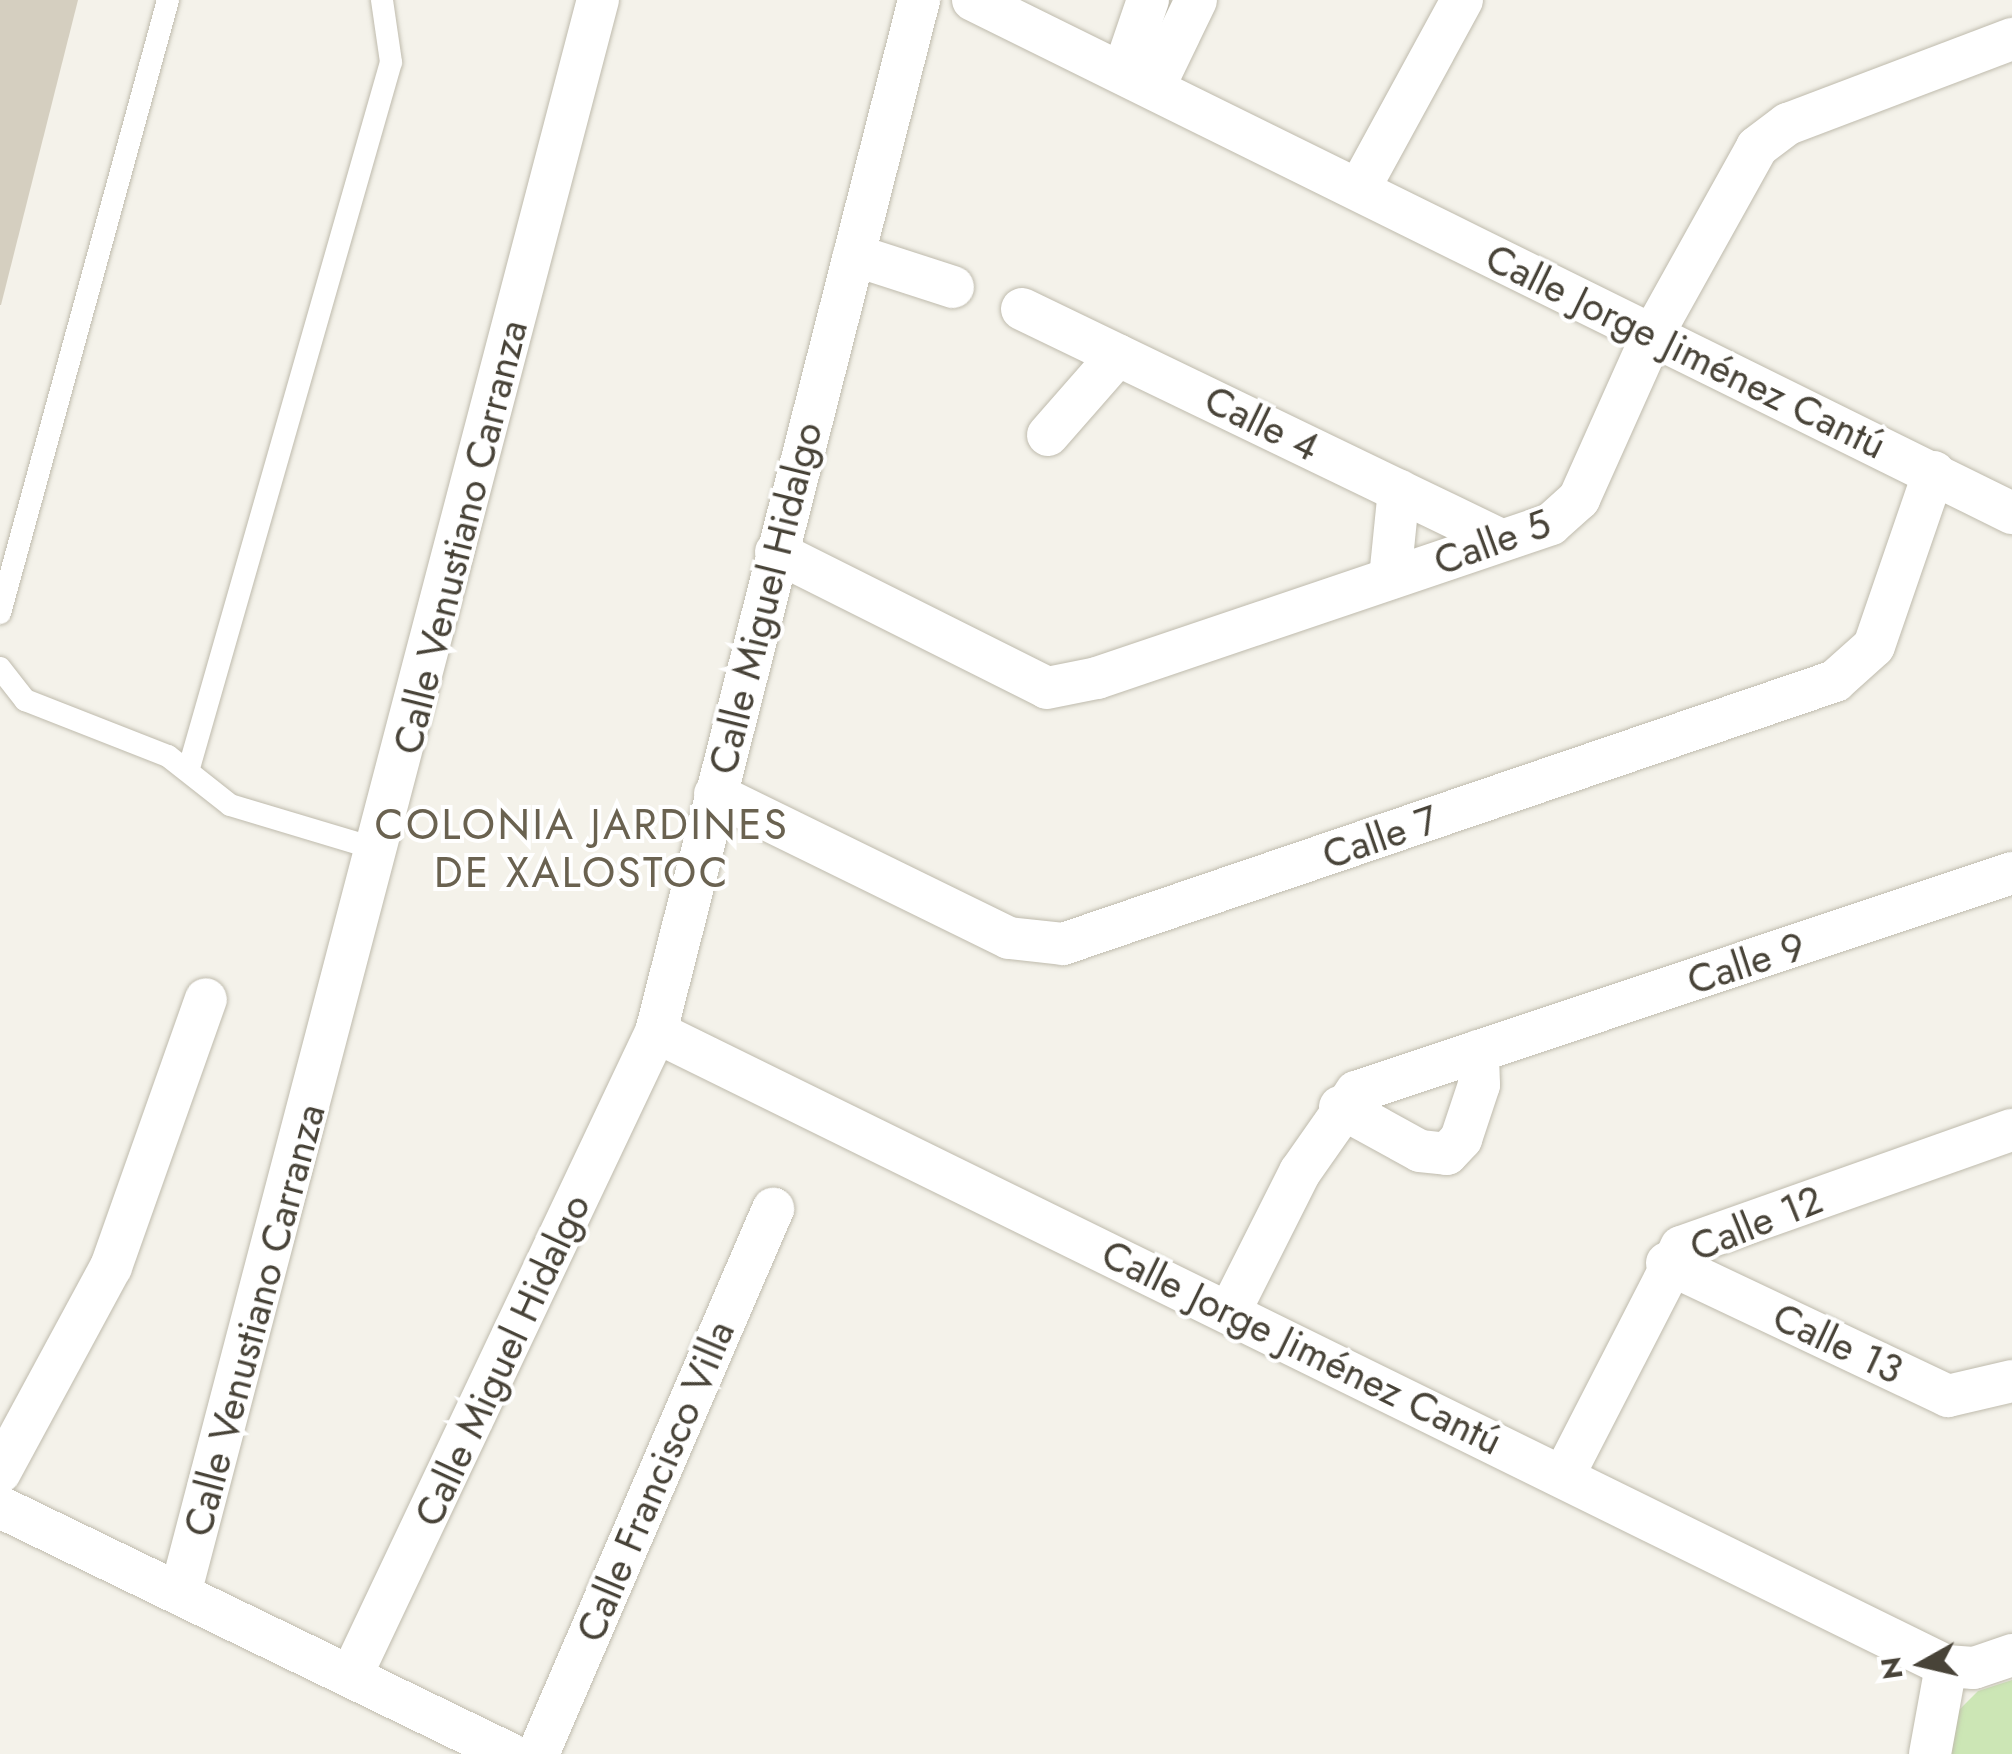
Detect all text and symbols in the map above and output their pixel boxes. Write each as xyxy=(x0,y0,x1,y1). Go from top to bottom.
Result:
street label: Calle Jorge Jiménez Cantú xyxy=(1478,233,1894,469)
street label: Calle Venustiano Carranza xyxy=(383,315,537,759)
street label: Calle 4 xyxy=(1197,375,1327,471)
street label: Calle Miguel Hidalgo xyxy=(698,417,832,779)
street label: Calle 5 xyxy=(1427,499,1557,585)
street label: Calle 7 xyxy=(1316,795,1444,879)
district label: COLONIA JARDINES DE XALOSTOC xyxy=(375,800,789,898)
street label: Calle 9 xyxy=(1681,922,1811,1004)
street label: Calle Venustiano Carranza xyxy=(173,1099,335,1541)
street label: Calle 12 xyxy=(1683,1175,1829,1271)
street label: Calle Miguel Hidalgo xyxy=(404,1186,600,1534)
street label: Calle Jorge Jiménez Cantú xyxy=(1094,1229,1510,1465)
street label: Calle 13 xyxy=(1766,1292,1910,1394)
street label: Calle Francisco Villa xyxy=(566,1313,744,1649)
north arrow xyxy=(1872,1614,1972,1714)
text: N xyxy=(1870,1654,1914,1682)

